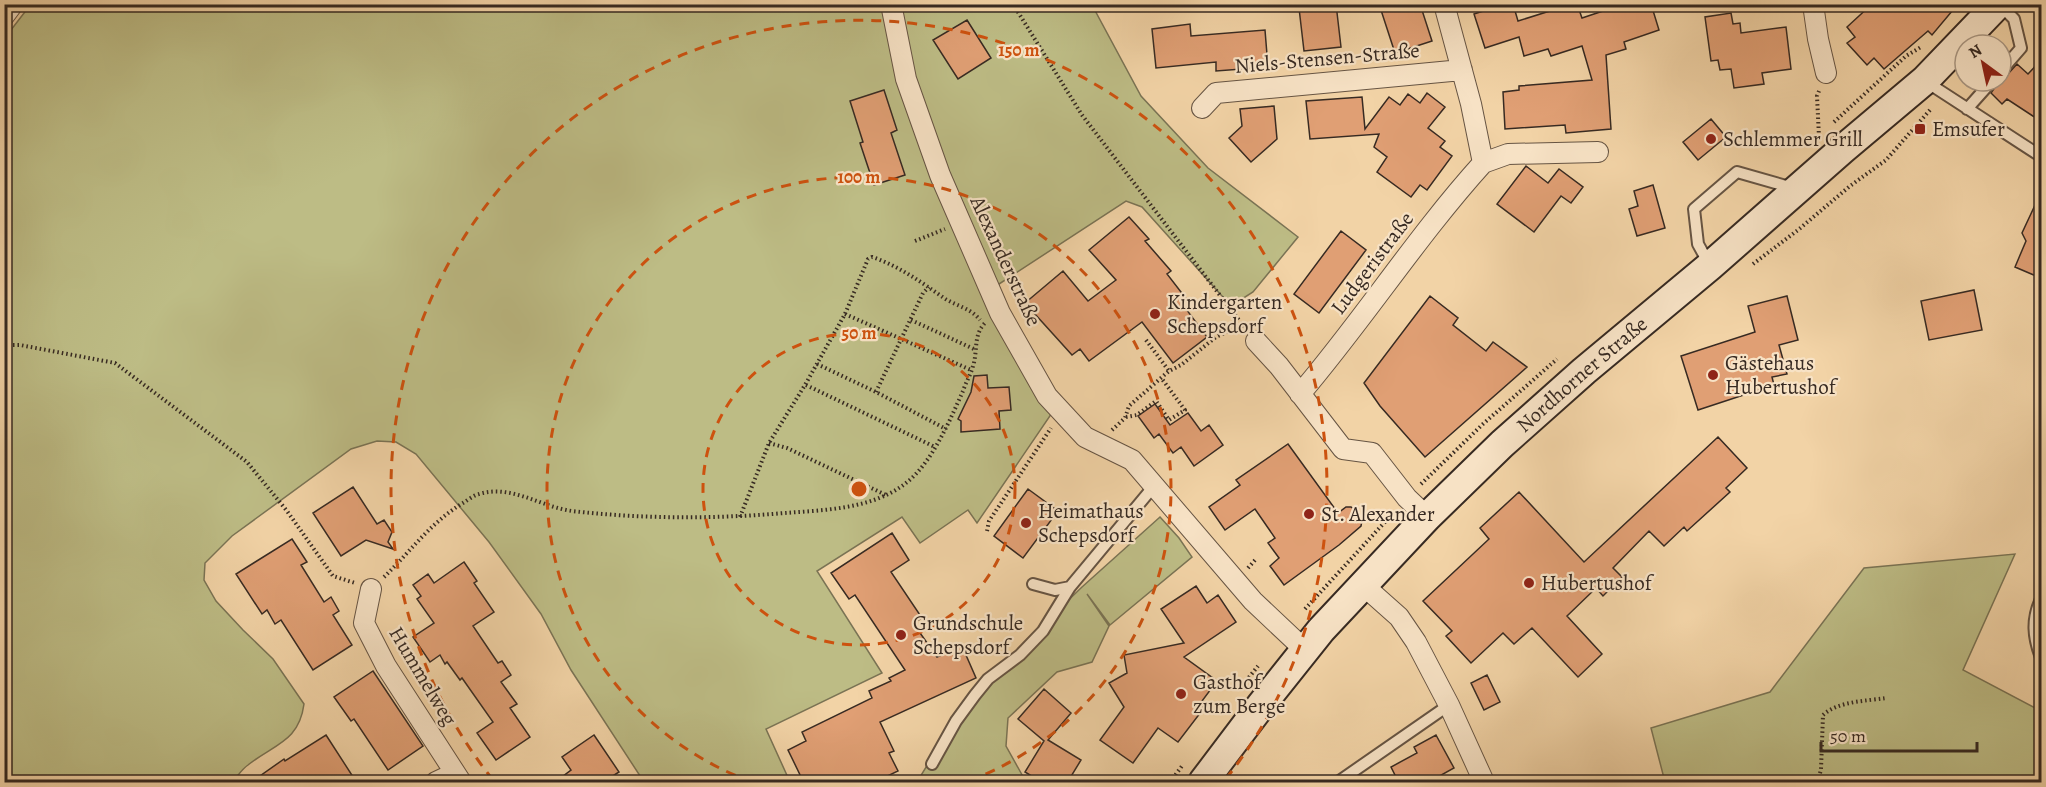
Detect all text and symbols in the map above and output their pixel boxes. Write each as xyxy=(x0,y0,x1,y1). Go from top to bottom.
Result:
north arrow xyxy=(1953,33,2013,93)
street label: Niels-Stensen-Straße xyxy=(1233,36,1421,80)
text: 150 m xyxy=(998,38,1040,62)
text: N xyxy=(1964,39,1987,64)
place label: Emsufer xyxy=(1932,115,2005,143)
marker: Emsufer xyxy=(1913,122,1927,136)
place label: Schlemmer Grill xyxy=(1723,125,1863,153)
marker: Schlemmer Grill xyxy=(1704,132,1718,146)
text: 100 m xyxy=(838,165,880,189)
street label: Alexanderstraße xyxy=(963,191,1048,331)
street label: Ludgeristraße xyxy=(1324,206,1420,320)
place label: Kindergarten Schepsdorf xyxy=(1167,288,1282,340)
marker: Kindergarten Schepsdorf xyxy=(1148,307,1162,321)
street label: Nordhorner Straße xyxy=(1510,310,1653,439)
text: 50 m xyxy=(842,321,876,345)
place label: Gästehaus Hubertushof xyxy=(1725,349,1839,401)
marker: Gästehaus Hubertushof xyxy=(1706,368,1720,382)
centre of rings xyxy=(849,479,869,499)
place label: Heimathaus Schepsdorf xyxy=(1038,497,1144,549)
place label: St. Alexander xyxy=(1321,500,1435,528)
marker: St. Alexander xyxy=(1302,507,1316,521)
marker: Heimathaus Schepsdorf xyxy=(1019,516,1033,530)
place label: Hubertushof xyxy=(1541,569,1655,597)
marker: Hubertushof xyxy=(1522,576,1536,590)
place label: Grundschule Schepsdorf xyxy=(913,609,1023,661)
street label: Hummelweg xyxy=(382,621,464,731)
marker: Grundschule Schepsdorf xyxy=(894,628,908,642)
place label: Gasthof zum Berge xyxy=(1193,668,1285,720)
marker: Gasthof zum Berge xyxy=(1174,687,1188,701)
scale bar xyxy=(1821,715,1977,753)
text: 50 m xyxy=(1830,724,1866,748)

